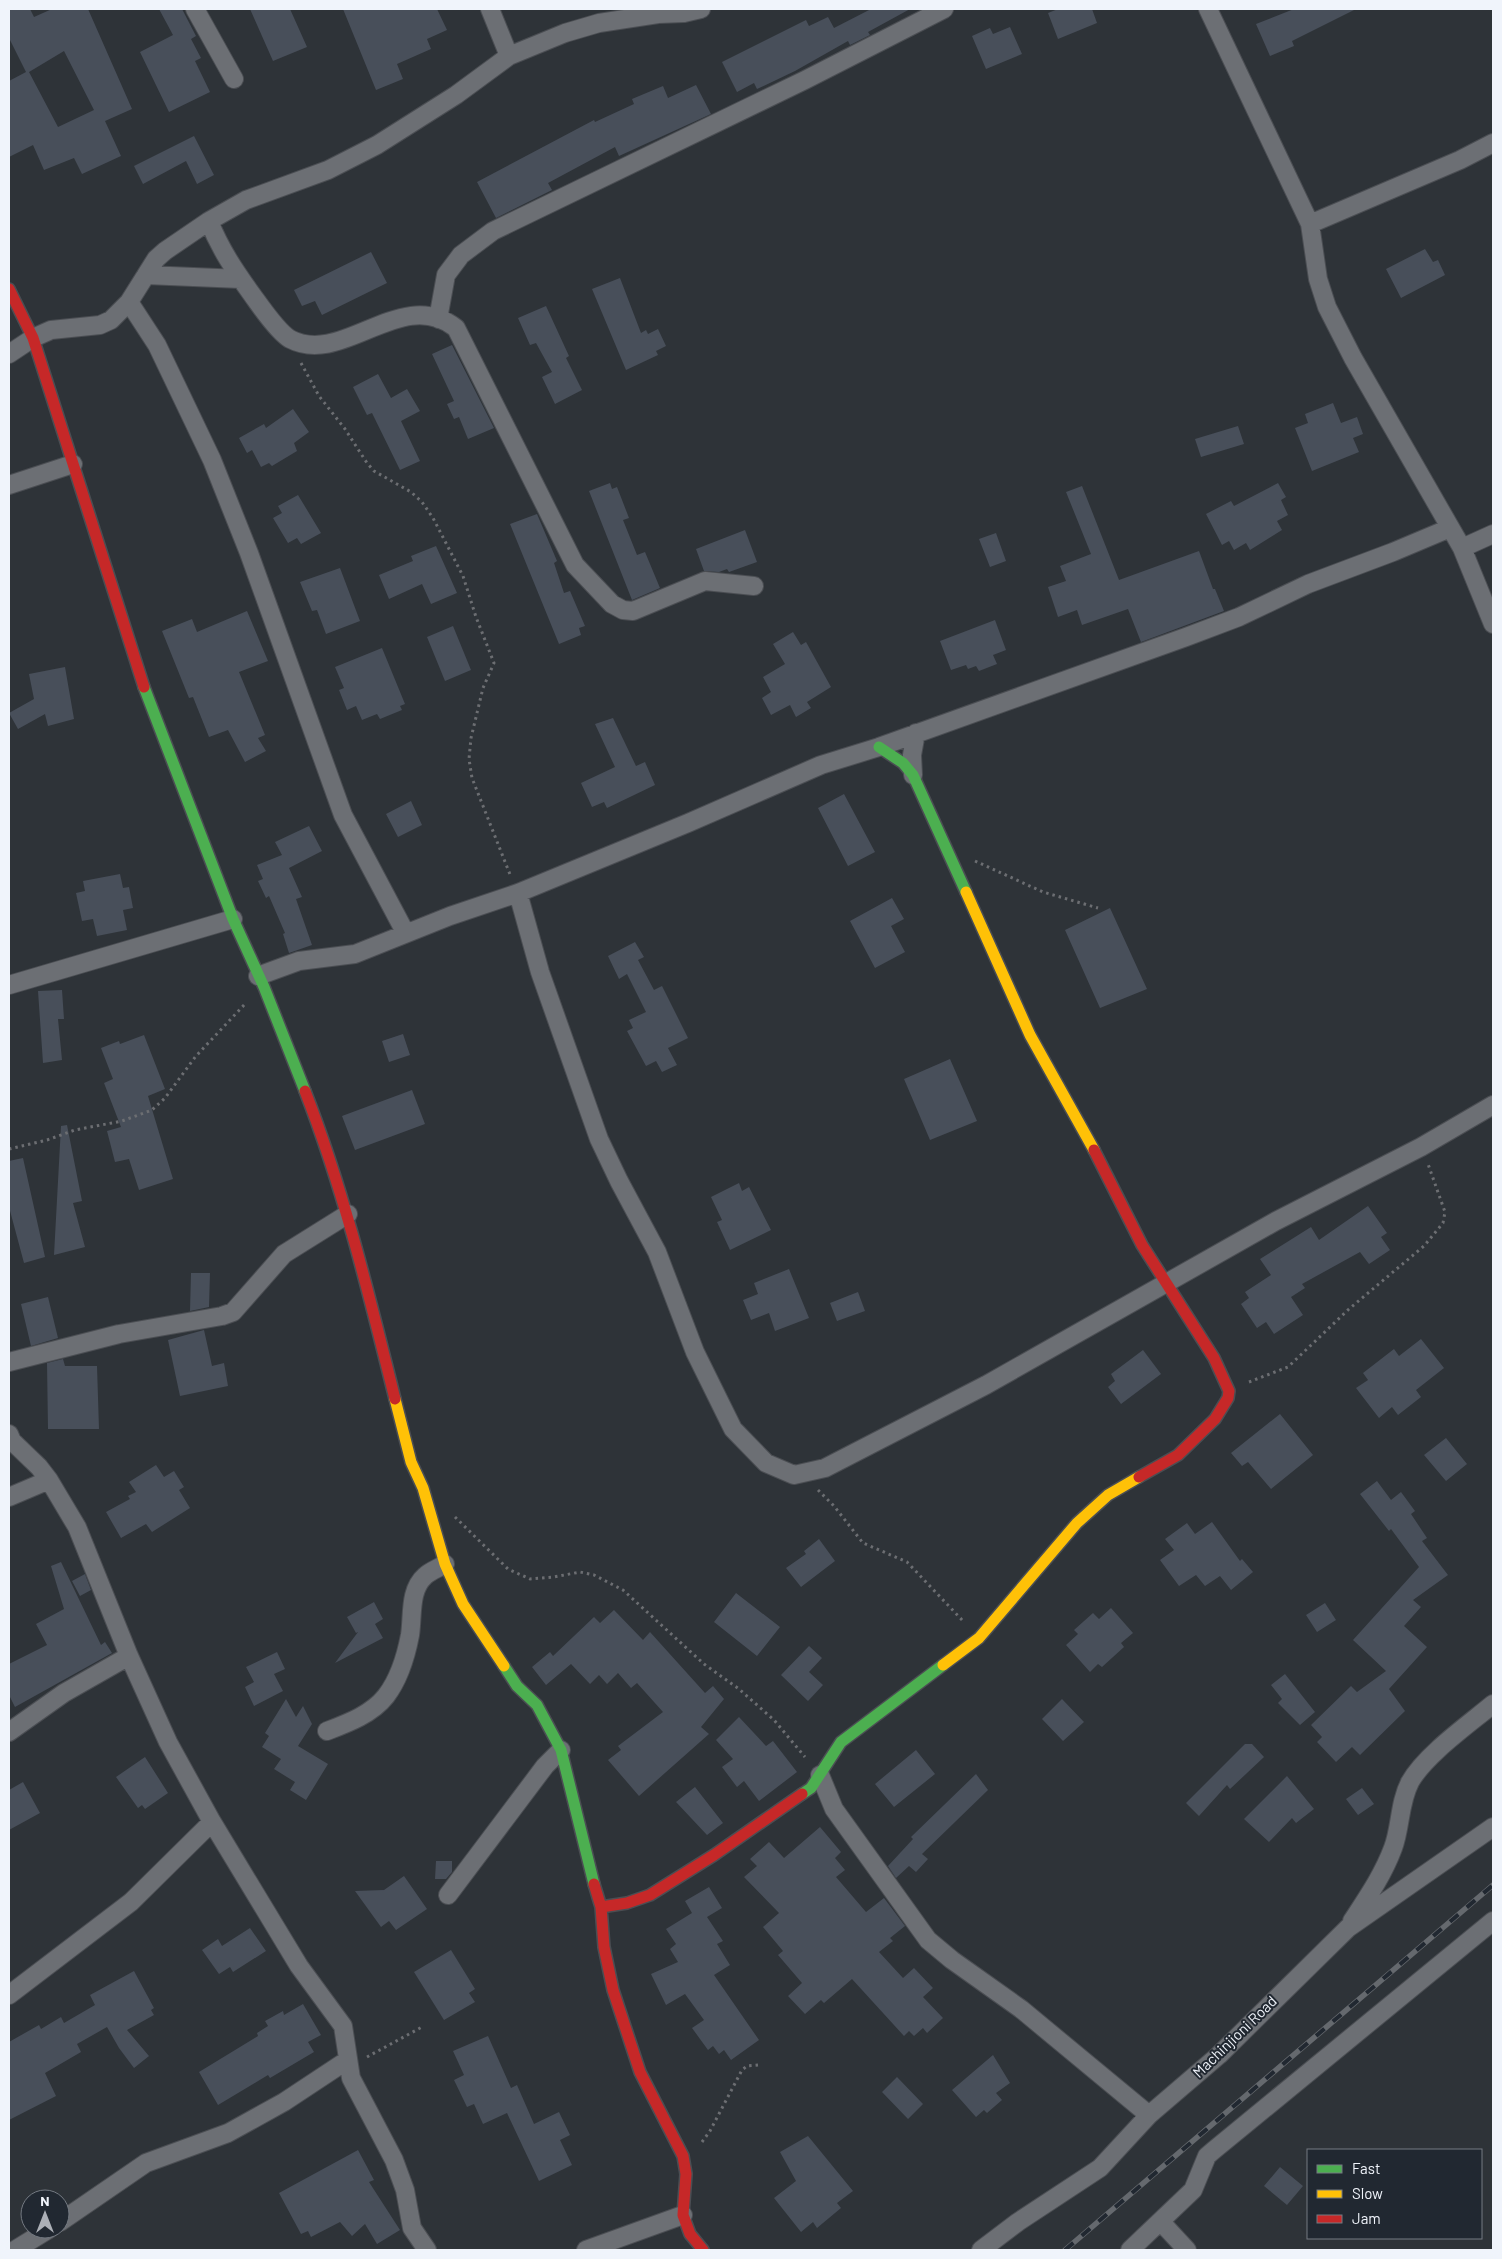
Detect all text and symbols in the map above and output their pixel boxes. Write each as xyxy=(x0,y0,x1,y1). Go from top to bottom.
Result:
street label: Machinjioni Road xyxy=(1189,1992,1280,2081)
legend xyxy=(1307,2149,1482,2239)
text: Fast xyxy=(1352,2159,1380,2177)
text: Slow xyxy=(1352,2184,1383,2202)
north arrow xyxy=(20,2189,70,2239)
text: N xyxy=(40,2192,50,2209)
text: Jam xyxy=(1352,2209,1381,2227)

